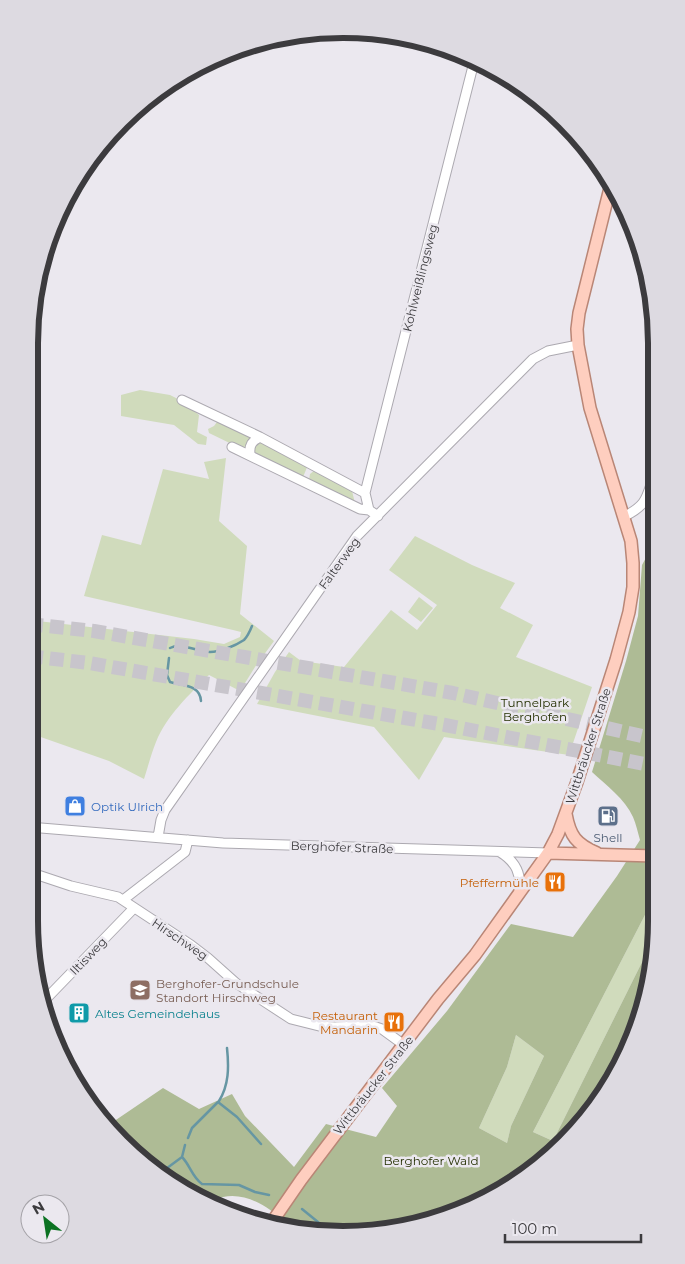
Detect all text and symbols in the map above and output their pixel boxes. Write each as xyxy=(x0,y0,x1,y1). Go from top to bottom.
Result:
street label: Kohlweißlingsweg xyxy=(399,223,441,333)
street label: Falterweg xyxy=(315,534,363,592)
street label: Wittbräucker Straße xyxy=(562,686,614,806)
park label: Tunnelpark Berghofen xyxy=(501,695,570,724)
shop icon: Optik Ulrich xyxy=(63,794,87,818)
place label: Optik Ulrich xyxy=(91,799,163,814)
fuel station icon: Shell xyxy=(596,804,620,828)
place label: Shell xyxy=(593,830,623,845)
street label: Berghofer Straße xyxy=(290,838,394,856)
restaurant icon: Pfeffermühle xyxy=(543,870,567,894)
place label: Pfeffermühle xyxy=(460,875,539,890)
street label: Hirschweg xyxy=(149,915,211,963)
street label: Iltisweg xyxy=(66,934,110,978)
place label: Berghofer-Grundschule Standort Hirschweg xyxy=(156,976,299,1005)
school or university icon: Berghofer-Grundschule Standort Hirschweg xyxy=(128,978,152,1002)
building icon: Altes Gemeindehaus xyxy=(67,1001,91,1025)
place label: Altes Gemeindehaus xyxy=(95,1006,220,1021)
place label: Restaurant Mandarin xyxy=(312,1008,378,1037)
restaurant icon: Restaurant Mandarin xyxy=(382,1010,406,1034)
street label: Wittbräucker Straße xyxy=(330,1033,416,1137)
park label: Berghofer Wald xyxy=(383,1153,479,1168)
north arrow xyxy=(20,1194,70,1244)
text: N xyxy=(29,1197,48,1218)
scale bar xyxy=(505,1212,641,1244)
text: 100 m xyxy=(512,1219,557,1238)

